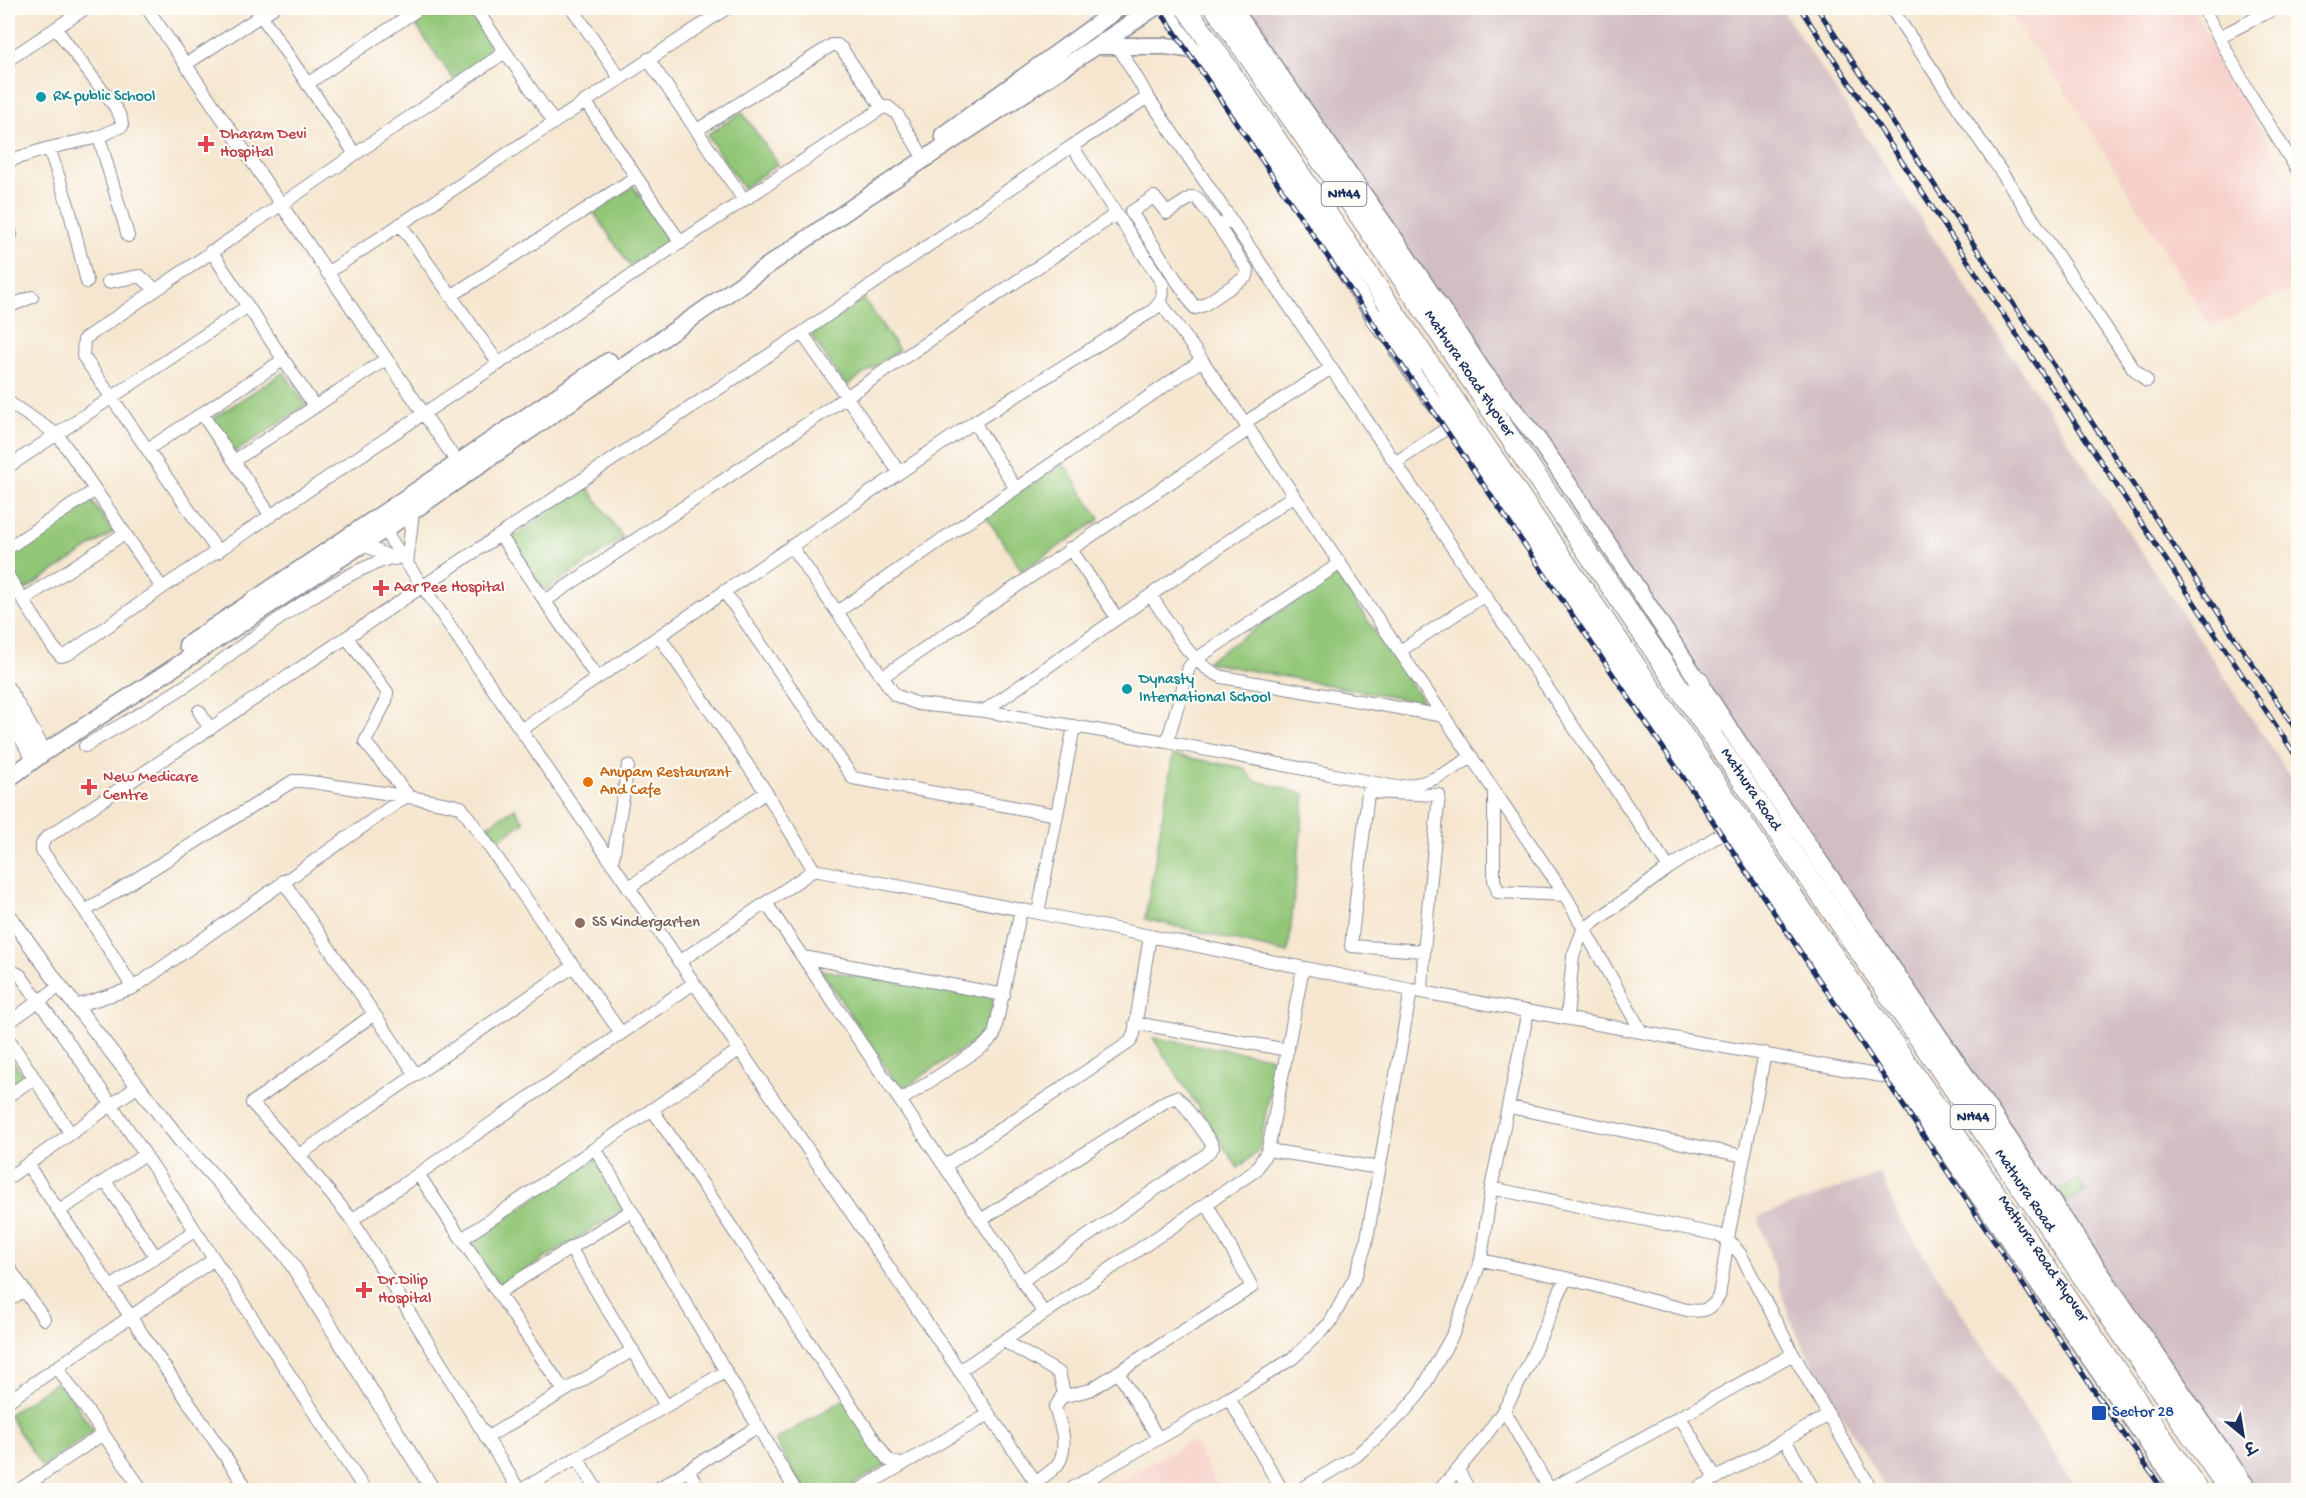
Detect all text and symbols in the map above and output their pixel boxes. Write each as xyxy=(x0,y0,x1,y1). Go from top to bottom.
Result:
place label: RK public School xyxy=(53,88,156,107)
marker: RK public School xyxy=(34,90,48,104)
place label: Dharam Devi Hospital xyxy=(219,126,307,163)
marker: Dharam Devi Hospital xyxy=(197,135,215,153)
road number: NH44 xyxy=(1322,182,1366,206)
street label: Mathura Road Flyover xyxy=(1419,307,1518,442)
marker: Aar Pee Hospital xyxy=(372,579,390,597)
place label: Aar Pee Hospital xyxy=(394,579,505,598)
place label: Dynasty International School xyxy=(1138,671,1271,708)
marker: Dynasty International School xyxy=(1120,682,1134,696)
street label: Mathura Road xyxy=(1715,745,1786,836)
place label: Anupam Restaurant And Cafe xyxy=(600,764,732,801)
place label: New Medicare Centre xyxy=(103,769,199,806)
marker: Anupam Restaurant And Cafe xyxy=(581,775,595,789)
marker: New Medicare Centre xyxy=(80,778,98,796)
place label: SS Kindergarten xyxy=(592,914,700,933)
marker: SS Kindergarten xyxy=(573,916,587,930)
road number: NH44 xyxy=(1950,1105,1996,1129)
street label: Mathura Road xyxy=(1989,1146,2060,1237)
street label: Mathura Road Flyover xyxy=(1993,1192,2092,1327)
place label: Dr.Dilip Hospital xyxy=(377,1272,432,1309)
marker: Dr.Dilip Hospital xyxy=(355,1281,373,1299)
marker: Sector 28 xyxy=(2090,1404,2108,1422)
place label: Sector 28 xyxy=(2112,1404,2174,1423)
north arrow xyxy=(2213,1405,2273,1465)
text: उ xyxy=(2238,1433,2260,1457)

